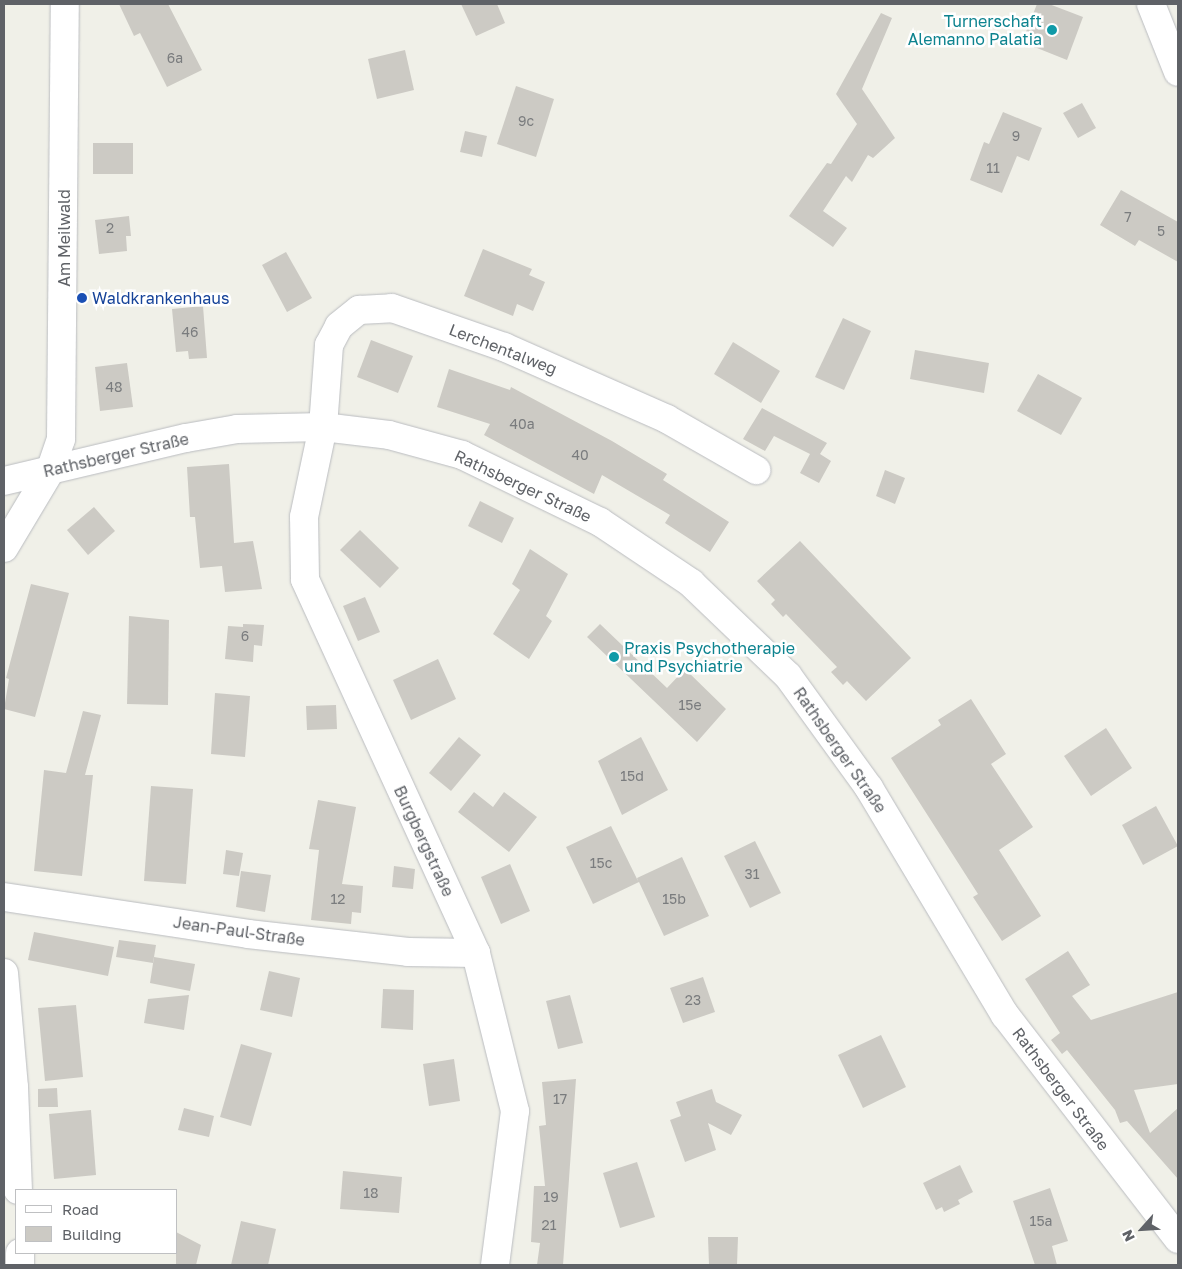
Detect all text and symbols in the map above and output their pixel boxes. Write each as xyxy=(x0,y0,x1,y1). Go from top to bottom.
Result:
place label: Turnerschaft Alemanno Palatia xyxy=(908,11,1042,49)
marker: Turnerschaft Alemanno Palatia xyxy=(1046,24,1058,36)
house number: 6a xyxy=(167,50,183,66)
house number: 9c xyxy=(518,113,534,129)
house number: 9 xyxy=(1012,128,1020,144)
house number: 11 xyxy=(986,160,1000,176)
street label: Am Meilwald xyxy=(54,189,74,287)
house number: 7 xyxy=(1124,209,1132,225)
house number: 2 xyxy=(106,220,114,236)
house number: 5 xyxy=(1157,223,1165,239)
place label: Waldkrankenhaus xyxy=(92,288,229,308)
marker: Waldkrankenhaus xyxy=(76,292,88,304)
street label: Lerchentalweg xyxy=(446,320,560,378)
house number: 46 xyxy=(181,324,199,340)
house number: 48 xyxy=(105,379,123,395)
house number: 40a xyxy=(509,416,535,432)
street label: Rathsberger Straße xyxy=(41,429,191,481)
street label: Rathsberger Straße xyxy=(451,446,595,526)
house number: 40 xyxy=(571,447,589,463)
house number: 6 xyxy=(241,628,249,644)
place label: Praxis Psychotherapie und Psychiatrie xyxy=(624,638,795,676)
marker: Praxis Psychotherapie und Psychiatrie xyxy=(608,651,620,663)
street label: Rathsberger Straße xyxy=(789,684,891,816)
house number: 15e xyxy=(678,697,702,713)
house number: 15d xyxy=(620,768,644,784)
street label: Burgbergstraße xyxy=(390,783,458,899)
house number: 15c xyxy=(590,855,612,871)
house number: 31 xyxy=(745,866,759,882)
house number: 12 xyxy=(331,891,345,907)
house number: 15b xyxy=(662,891,686,907)
street label: Jean-Paul-Straße xyxy=(172,912,306,950)
house number: 23 xyxy=(685,992,701,1008)
street label: Rathsberger Straße xyxy=(1009,1024,1113,1154)
house number: 17 xyxy=(553,1091,567,1107)
house number: 18 xyxy=(363,1185,379,1201)
legend xyxy=(15,1189,178,1254)
house number: 19 xyxy=(543,1189,559,1205)
text: Road xyxy=(62,1200,99,1218)
north arrow xyxy=(1117,1204,1167,1254)
house number: 15a xyxy=(1030,1213,1052,1229)
house number: 21 xyxy=(542,1217,556,1233)
text: Building xyxy=(62,1225,122,1243)
text: N xyxy=(1118,1227,1138,1244)

